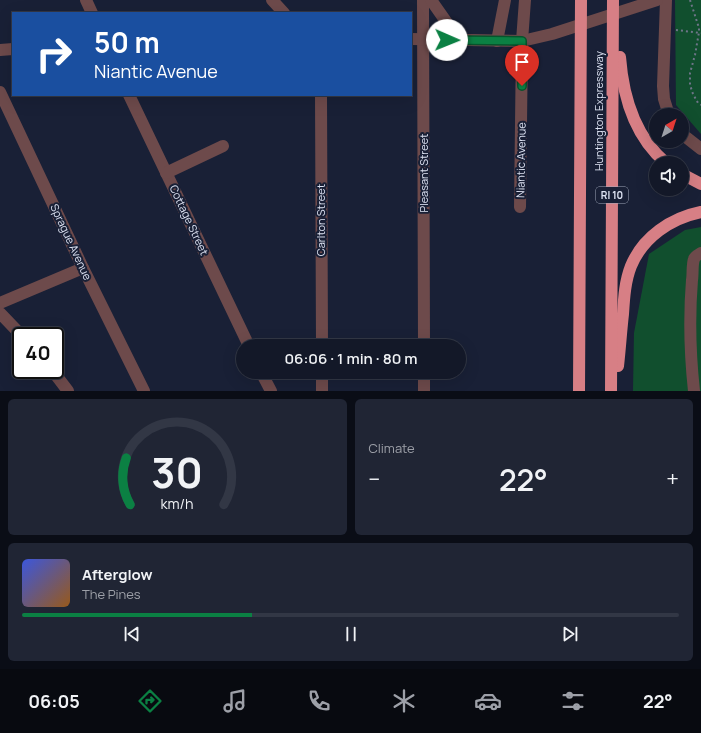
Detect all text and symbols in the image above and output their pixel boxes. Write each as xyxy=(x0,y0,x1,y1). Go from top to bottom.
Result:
position arrow xyxy=(426,19,468,61)
text: 50 m xyxy=(94,23,160,61)
icon: right xyxy=(28,28,80,80)
pin xyxy=(505,45,539,86)
icon: arrive xyxy=(511,51,533,73)
street label: Huntington Expressway xyxy=(591,51,606,171)
text: Niantic Avenue xyxy=(94,59,218,83)
north arrow xyxy=(649,108,689,148)
map controls xyxy=(649,108,689,196)
street label: Niantic Avenue xyxy=(512,121,529,198)
street label: Pleasant Street xyxy=(416,134,431,212)
button: sound xyxy=(649,156,689,196)
street label: Cottage Street xyxy=(167,182,212,257)
street label: Carlton Street xyxy=(313,184,328,256)
road number: RI 10 xyxy=(596,187,628,203)
street label: Sprague Avenue xyxy=(47,201,96,283)
speed limit sign: 40 xyxy=(12,327,64,379)
text: 06:06 · 1 min · 80 m xyxy=(284,348,418,369)
text: Climate xyxy=(369,439,415,457)
text: 30 xyxy=(151,444,203,500)
text: 22° xyxy=(499,459,548,500)
text: − xyxy=(369,464,380,494)
text: + xyxy=(666,464,679,494)
text: km/h xyxy=(161,494,194,513)
text: Afterglow xyxy=(82,564,153,585)
text: The Pines xyxy=(82,585,141,603)
icon: previous xyxy=(121,623,143,645)
icon: pause xyxy=(340,623,362,645)
icon: next xyxy=(559,623,581,645)
icon: directions xyxy=(136,687,164,715)
icon: music xyxy=(221,687,249,715)
icon: phone xyxy=(305,687,333,715)
icon: climate xyxy=(390,687,418,715)
icon: car xyxy=(474,687,502,715)
icon: filters xyxy=(559,687,587,715)
text: 06:05 xyxy=(28,689,80,713)
text: 22° xyxy=(643,689,673,713)

